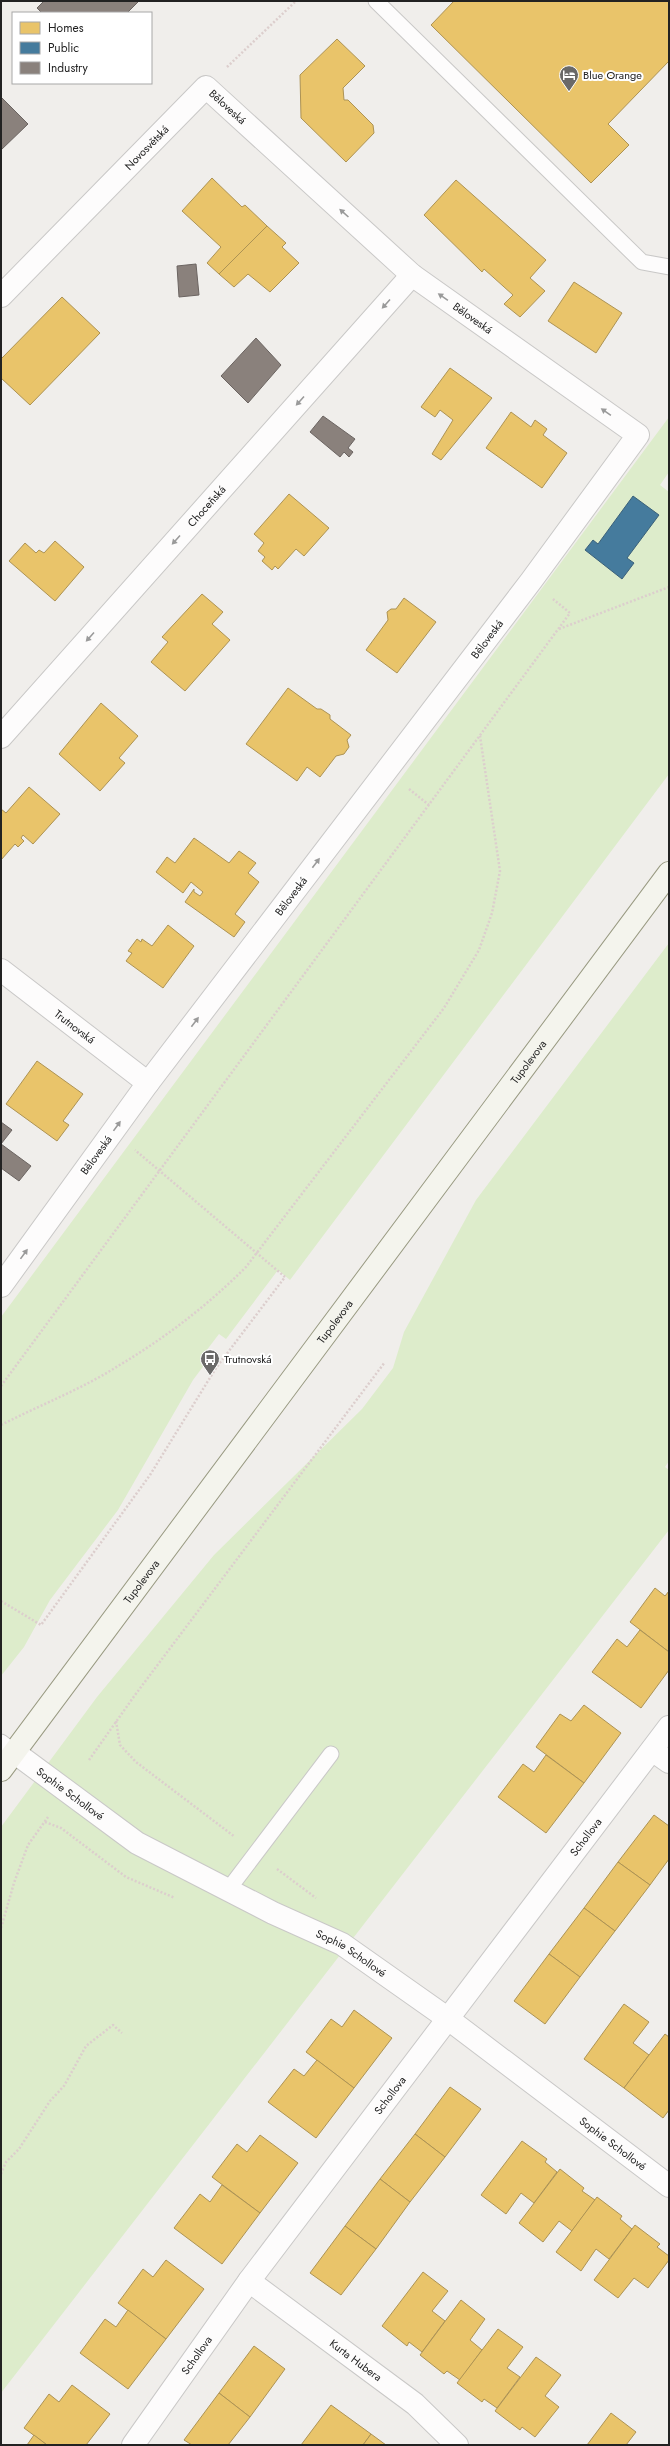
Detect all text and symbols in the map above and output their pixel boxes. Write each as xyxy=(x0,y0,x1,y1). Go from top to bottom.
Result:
legend xyxy=(12,12,152,84)
text: Homes xyxy=(48,19,84,37)
text: Public xyxy=(48,39,79,57)
text: Industry xyxy=(48,59,89,77)
hotel icon: Blue Orange xyxy=(558,64,580,92)
place label: Blue Orange xyxy=(583,67,642,83)
street label: Běloveská xyxy=(206,86,250,128)
street label: Novosvětská xyxy=(121,122,172,173)
one-way arrow xyxy=(339,208,349,217)
one-way arrow xyxy=(437,293,448,301)
street label: Běloveská xyxy=(450,298,496,338)
one-way arrow xyxy=(381,299,391,309)
one-way arrow xyxy=(295,396,304,406)
one-way arrow xyxy=(601,408,611,416)
street label: Choceňská xyxy=(184,482,229,530)
one-way arrow xyxy=(171,535,181,545)
street label: Běloveská xyxy=(467,616,507,662)
one-way arrow xyxy=(85,632,94,643)
one-way arrow xyxy=(312,858,320,869)
street label: Běloveská xyxy=(271,873,311,919)
street label: Trutnovská xyxy=(51,1006,98,1048)
one-way arrow xyxy=(190,1017,199,1028)
street label: Tupolevova xyxy=(507,1037,550,1087)
one-way arrow xyxy=(113,1121,121,1132)
street label: Běloveská xyxy=(76,1132,116,1178)
one-way arrow xyxy=(20,1249,28,1260)
street label: Tupolevova xyxy=(313,1296,357,1347)
bus stop icon: Trutnovská xyxy=(199,1348,221,1376)
place label: Trutnovská xyxy=(224,1351,272,1367)
street label: Tupolevova xyxy=(120,1556,163,1607)
street label: Sophie Schollové xyxy=(33,1763,108,1824)
street label: Schollova xyxy=(566,1815,605,1859)
street label: Sophie Schollové xyxy=(313,1925,390,1981)
street label: Schollova xyxy=(370,2073,410,2118)
street label: Sophie Schollové xyxy=(576,2113,650,2174)
street label: Schollova xyxy=(177,2333,216,2378)
street label: Kurta Hubera xyxy=(326,2335,385,2385)

